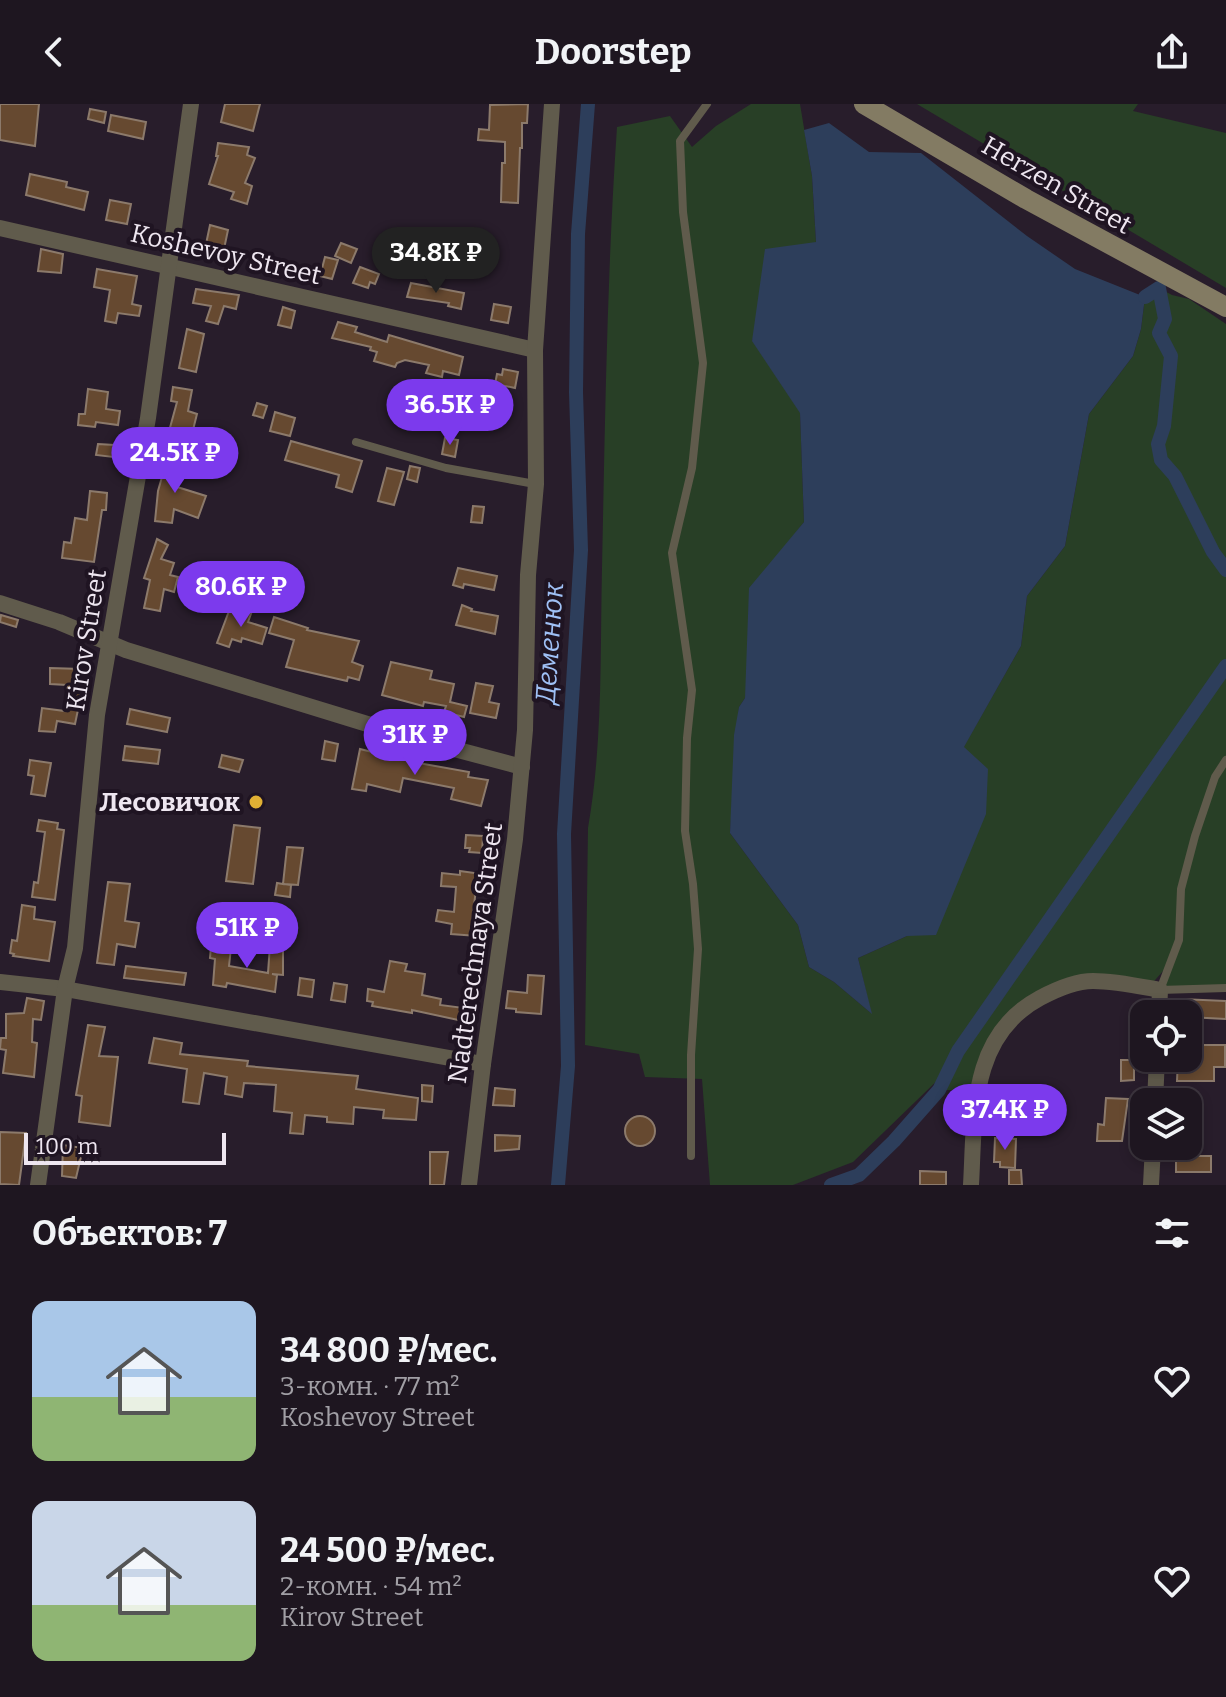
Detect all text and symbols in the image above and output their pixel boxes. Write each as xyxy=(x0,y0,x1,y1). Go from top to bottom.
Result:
icon: back xyxy=(32,30,76,74)
text: Doorstep xyxy=(535,30,691,74)
icon: share xyxy=(1150,30,1194,74)
street label: Herzen Street xyxy=(976,130,1138,241)
street label: Koshevoy Street xyxy=(128,217,325,292)
pin: 34.8K ₽ xyxy=(362,227,510,295)
text: 34.8K ₽ xyxy=(390,237,482,268)
pin: 36.5K ₽ xyxy=(376,379,524,447)
text: 36.5K ₽ xyxy=(404,389,496,420)
pin: 24.5K ₽ xyxy=(101,427,249,495)
text: 24.5K ₽ xyxy=(129,437,221,468)
pin: 80.6K ₽ xyxy=(167,561,315,629)
street label: Kirov Street xyxy=(60,566,113,713)
text: 80.6K ₽ xyxy=(195,571,287,602)
water label: Деменюк xyxy=(529,581,570,707)
pin: 31K ₽ xyxy=(359,709,471,777)
text: 31K ₽ xyxy=(382,719,448,750)
place label: Лесовичок xyxy=(99,787,240,818)
marker: Лесовичок xyxy=(247,793,265,811)
street label: Nadterechnaya Street xyxy=(442,820,509,1086)
pin: 51K ₽ xyxy=(191,902,303,970)
text: 51K ₽ xyxy=(214,912,280,943)
map controls xyxy=(1130,1000,1202,1160)
button: locate xyxy=(1130,1000,1202,1072)
pin: 37.4K ₽ xyxy=(931,1084,1079,1152)
button: layers xyxy=(1130,1088,1202,1160)
text: 37.4K ₽ xyxy=(961,1094,1049,1125)
scale bar xyxy=(24,1129,226,1165)
text: 100 m xyxy=(36,1133,99,1160)
icon: filters xyxy=(1150,1211,1194,1255)
text: Объектов: 7 xyxy=(32,1213,227,1254)
text: 34 800 ₽/мес. xyxy=(280,1330,497,1371)
icon: home xyxy=(96,1333,192,1429)
icon: heart xyxy=(1150,1359,1194,1403)
text: 3-комн. · 77 m² xyxy=(280,1371,460,1402)
text: Koshevoy Street xyxy=(280,1402,475,1433)
text: 24 500 ₽/мес. xyxy=(280,1530,495,1571)
icon: home xyxy=(96,1533,192,1629)
icon: heart xyxy=(1150,1559,1194,1603)
text: 2-комн. · 54 m² xyxy=(280,1571,462,1602)
text: Kirov Street xyxy=(280,1602,423,1633)

